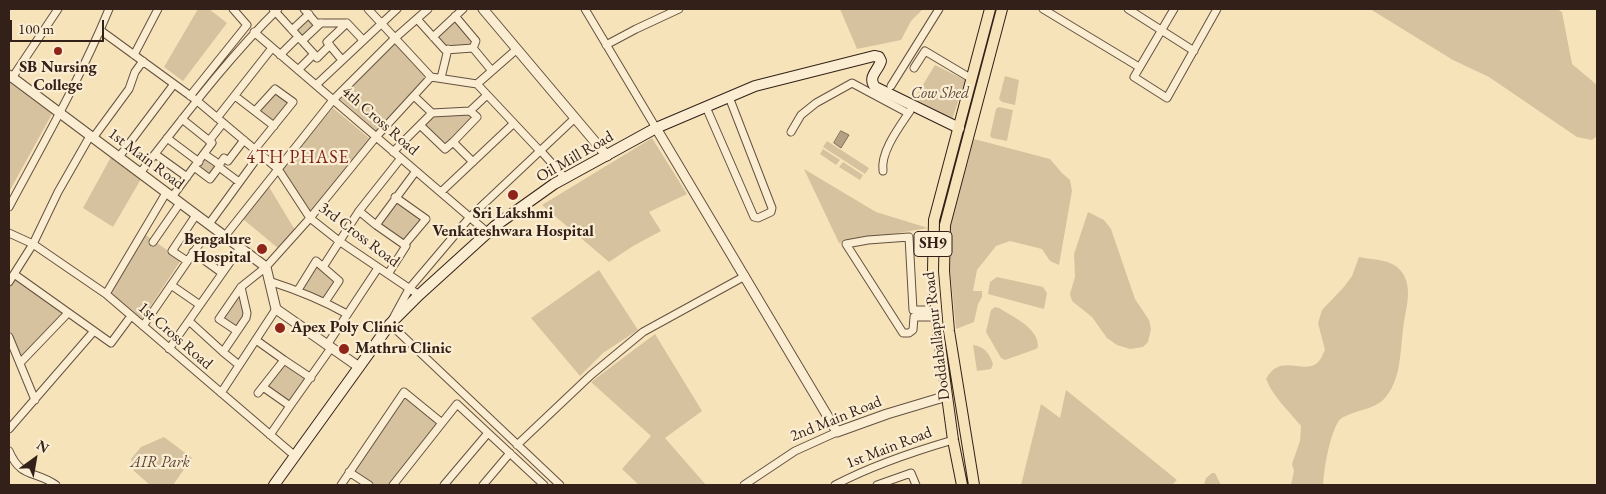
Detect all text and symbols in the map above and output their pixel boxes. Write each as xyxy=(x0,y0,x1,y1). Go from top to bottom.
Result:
scale bar xyxy=(12,10,106,42)
text: 100 m xyxy=(18,19,54,38)
marker: SB Nursing College xyxy=(52,45,64,57)
place label: SB Nursing College xyxy=(19,58,97,96)
street label: 4th Cross Road xyxy=(338,82,422,160)
park label: Cow Shed xyxy=(911,84,969,104)
street label: 1st Main Road xyxy=(104,124,188,194)
street label: Oil Mill Road xyxy=(533,127,617,187)
district label: 4TH PHASE xyxy=(245,147,351,169)
marker: Sri Lakshmi Venkateshwara Hospital xyxy=(506,188,520,202)
street label: 3rd Cross Road xyxy=(315,198,403,272)
place label: Sri Lakshmi Venkateshwara Hospital xyxy=(432,204,594,242)
place label: Bengalure Hospital xyxy=(184,230,251,268)
road number: SH9 xyxy=(914,232,952,256)
marker: Bengalure Hospital xyxy=(255,242,269,256)
street label: Doddaballapur Road xyxy=(920,270,954,402)
street label: 1st Cross Road xyxy=(134,298,216,374)
place label: Apex Poly Clinic xyxy=(291,318,404,338)
marker: Apex Poly Clinic xyxy=(273,321,287,335)
place label: Mathru Clinic xyxy=(355,339,452,359)
marker: Mathru Clinic xyxy=(337,342,351,356)
street label: 2nd Main Road xyxy=(787,392,885,446)
street label: 1st Main Road xyxy=(843,423,935,473)
north arrow xyxy=(10,434,60,484)
text: N xyxy=(33,436,53,457)
park label: AIR Park xyxy=(130,453,190,473)

